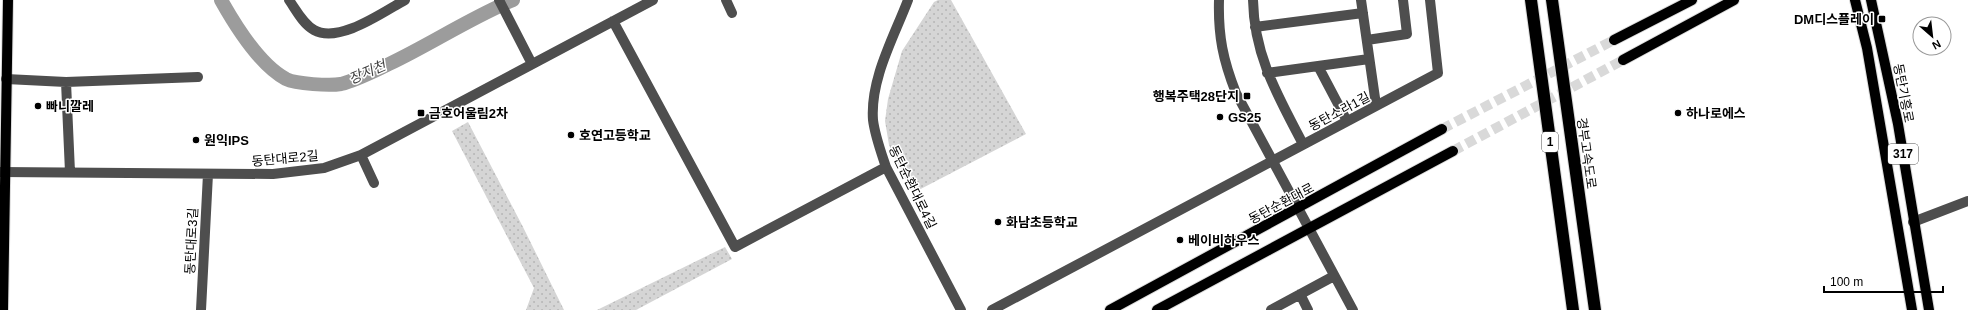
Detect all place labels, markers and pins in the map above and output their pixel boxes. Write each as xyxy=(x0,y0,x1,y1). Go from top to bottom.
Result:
place label: DM디스플레이 xyxy=(1794,12,1874,27)
marker: DM디스플레이 xyxy=(1877,14,1887,24)
place label: 행복주택28단지 xyxy=(1153,89,1239,104)
marker: 행복주택28단지 xyxy=(1242,91,1252,101)
place label: 빠니깔레 xyxy=(46,99,94,114)
marker: 빠니깔레 xyxy=(33,101,43,111)
place label: 금호어울림2차 xyxy=(429,106,508,121)
place label: 하나로에스 xyxy=(1686,106,1746,121)
marker: 금호어울림2차 xyxy=(416,108,426,118)
marker: 하나로에스 xyxy=(1673,108,1683,118)
place label: GS25 xyxy=(1228,110,1261,125)
marker: GS25 xyxy=(1215,112,1225,122)
place label: 호연고등학교 xyxy=(579,128,651,143)
marker: 호연고등학교 xyxy=(566,130,576,140)
place label: 원익IPS xyxy=(204,133,249,148)
marker: 원익IPS xyxy=(191,135,201,145)
place label: 화남초등학교 xyxy=(1006,215,1078,230)
marker: 화남초등학교 xyxy=(993,217,1003,227)
place label: 베이비하우스 xyxy=(1188,233,1260,248)
marker: 베이비하우스 xyxy=(1175,235,1185,245)

